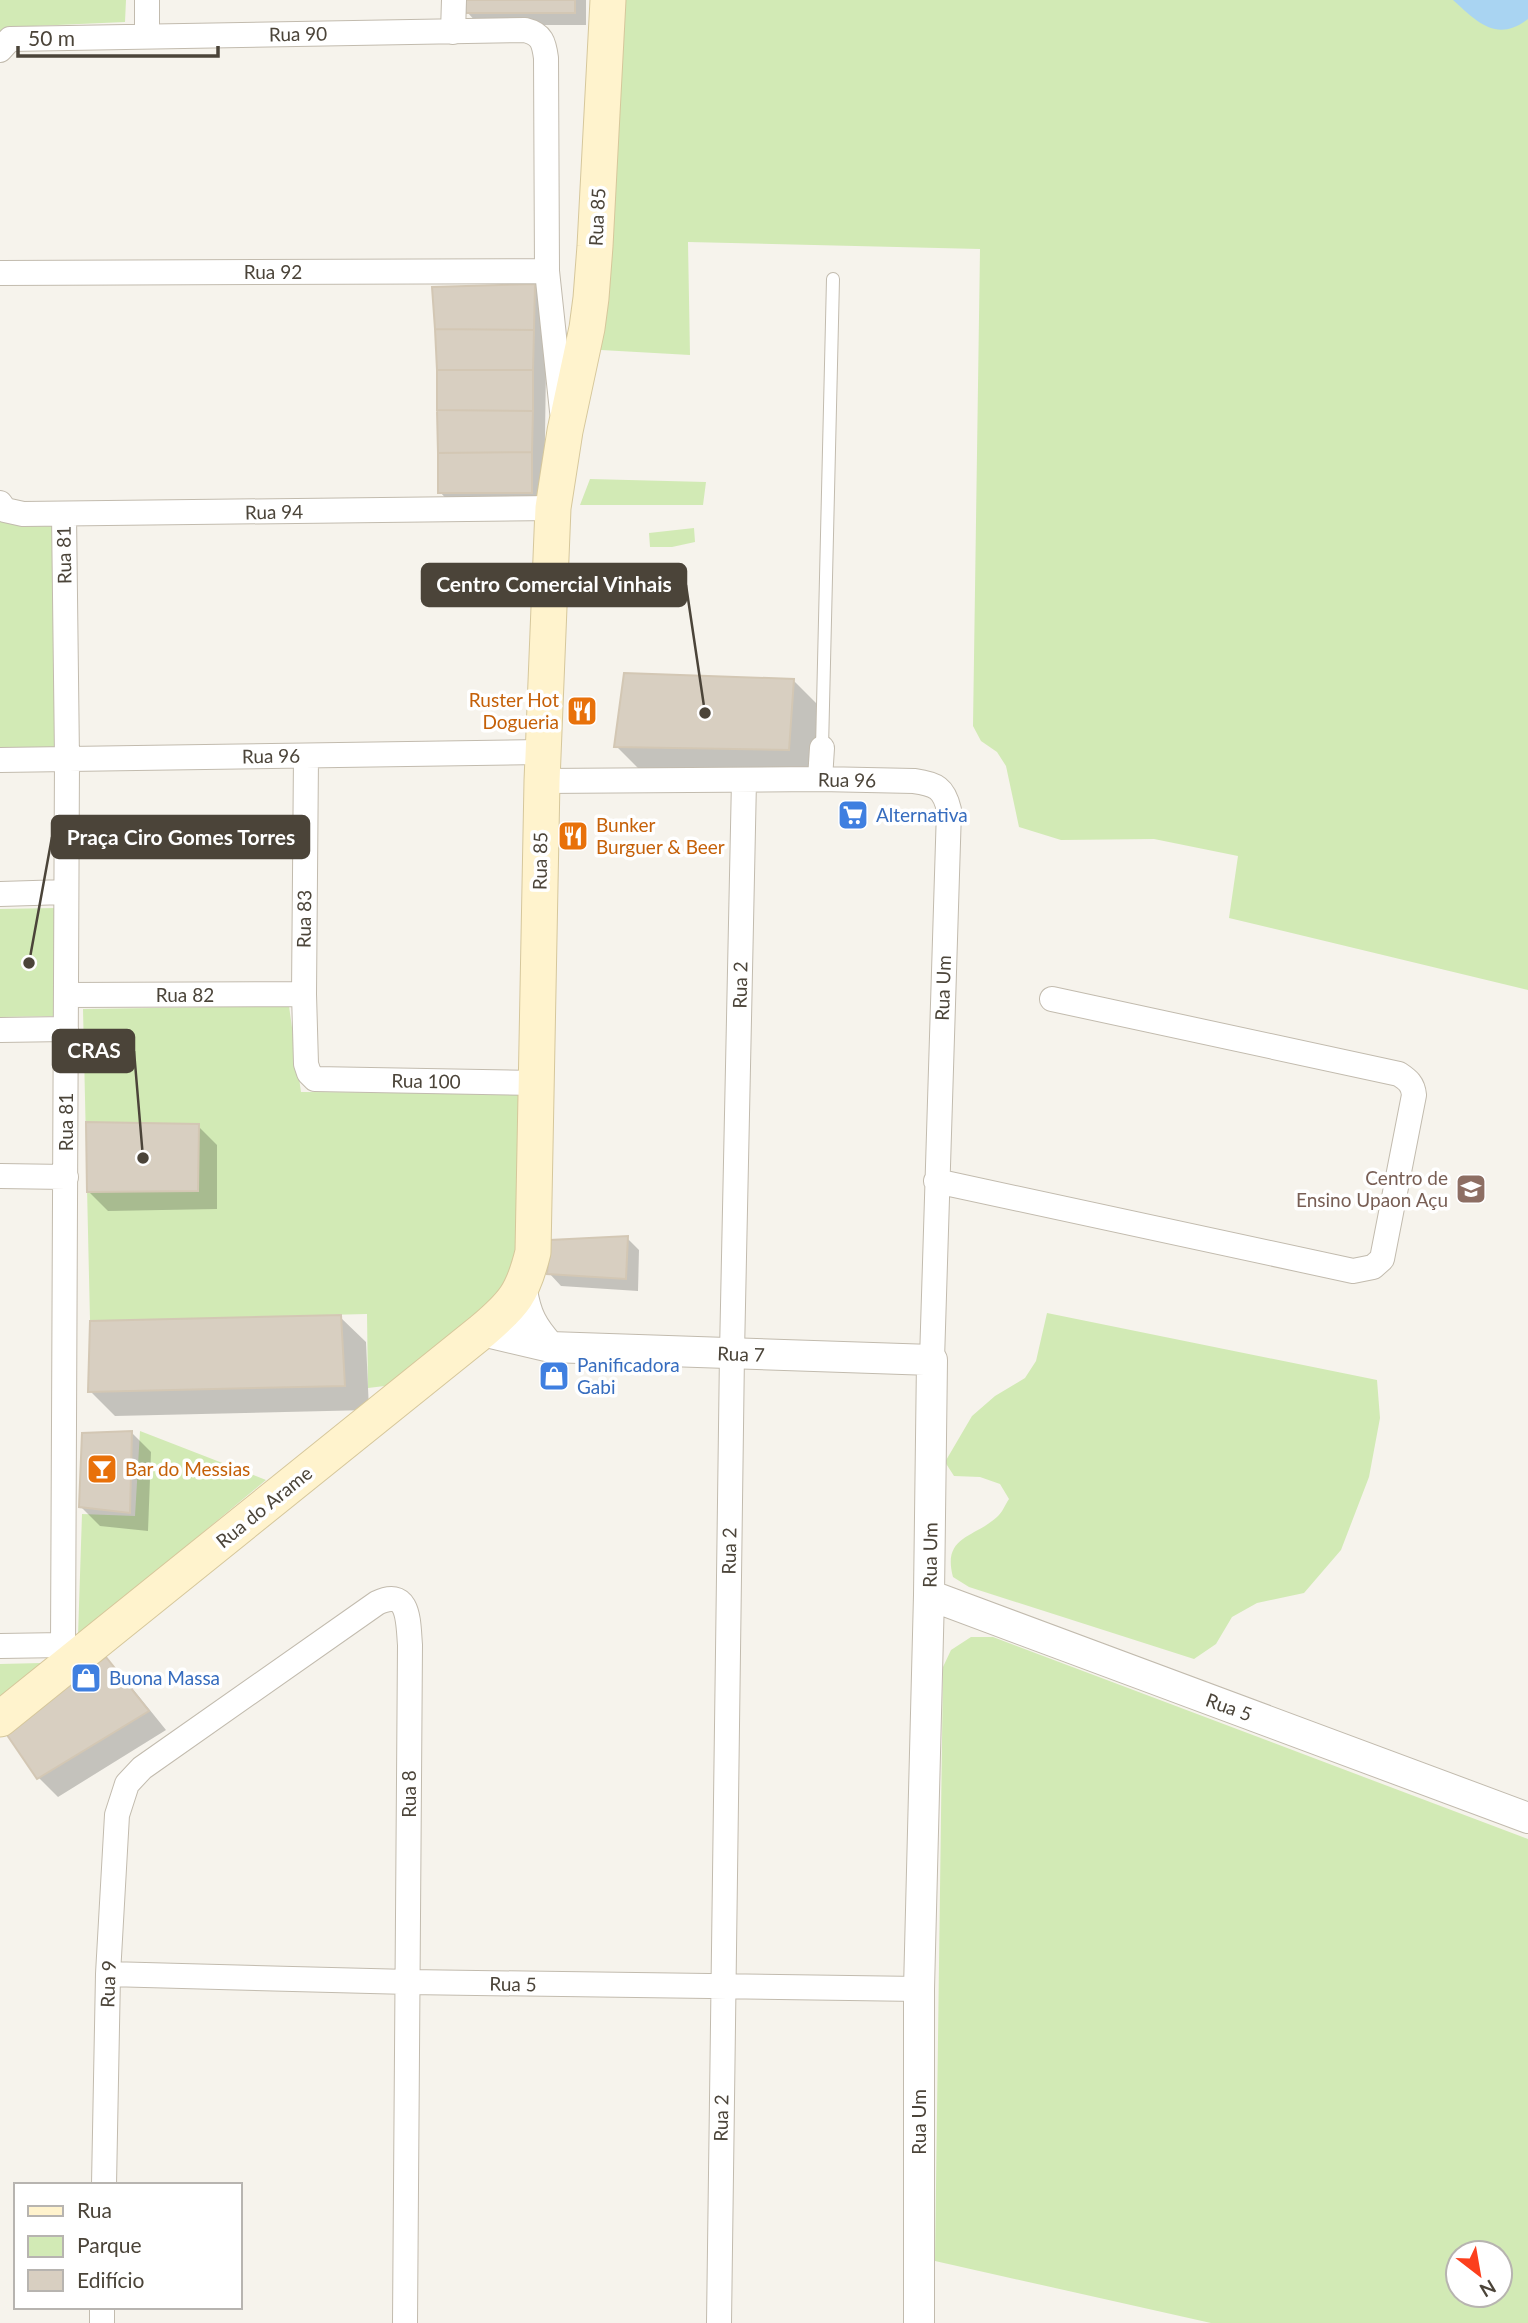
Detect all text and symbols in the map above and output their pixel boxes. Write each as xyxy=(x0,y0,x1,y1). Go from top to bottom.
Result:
scale bar xyxy=(18,14,217,58)
street label: Rua 90 xyxy=(269,21,327,46)
text: 50 m xyxy=(28,25,75,50)
street label: Rua 85 xyxy=(583,187,610,247)
street label: Rua 92 xyxy=(244,260,302,283)
street label: Rua 94 xyxy=(245,499,303,524)
street label: Rua 81 xyxy=(51,526,76,584)
callout: Centro Comercial Vinhais xyxy=(422,564,686,606)
text: Centro Comercial Vinhais xyxy=(436,571,672,596)
place label: Ruster Hot Dogueria xyxy=(469,688,559,733)
restaurant icon: Ruster Hot Dogueria xyxy=(565,694,599,728)
street label: Rua 96 xyxy=(242,743,300,768)
street label: Rua 96 xyxy=(818,767,876,792)
supermarket icon: Alternativa xyxy=(836,798,870,832)
place label: Alternativa xyxy=(876,803,968,826)
place label: Bunker Burguer & Beer xyxy=(596,813,725,858)
callout: Praça Ciro Gomes Torres xyxy=(52,816,309,858)
restaurant icon: Bunker Burguer & Beer xyxy=(556,819,590,853)
text: Praça Ciro Gomes Torres xyxy=(67,824,295,849)
street label: Rua 85 xyxy=(527,832,552,890)
street label: Rua 83 xyxy=(291,890,316,948)
street label: Rua Um xyxy=(930,955,955,1021)
street label: Rua 2 xyxy=(728,961,751,1009)
street label: Rua 82 xyxy=(156,983,214,1006)
callout: CRAS xyxy=(53,1030,134,1072)
text: CRAS xyxy=(67,1037,121,1062)
street label: Rua 100 xyxy=(391,1068,461,1093)
street label: Rua 81 xyxy=(54,1093,77,1151)
place label: Centro de Ensino Upaon Açu xyxy=(1296,1166,1448,1211)
school or university icon: Centro de Ensino Upaon Açu xyxy=(1454,1172,1488,1206)
street label: Rua 7 xyxy=(717,1341,765,1366)
place label: Panificadora Gabi xyxy=(577,1353,680,1398)
shop icon: Panificadora Gabi xyxy=(537,1359,571,1393)
bar icon: Bar do Messias xyxy=(85,1452,119,1486)
place label: Bar do Messias xyxy=(125,1457,250,1480)
street label: Rua do Arame xyxy=(211,1461,316,1552)
street label: Rua Um xyxy=(917,1522,942,1588)
street label: Rua 2 xyxy=(717,1527,740,1575)
shop icon: Buona Massa xyxy=(69,1661,103,1695)
place label: Buona Massa xyxy=(109,1666,220,1689)
street label: Rua 5 xyxy=(1203,1688,1255,1725)
street label: Rua 8 xyxy=(397,1770,420,1818)
street label: Rua 9 xyxy=(95,1960,120,2008)
street label: Rua 5 xyxy=(489,1972,537,1995)
street label: Rua Um xyxy=(907,2089,930,2155)
street label: Rua 2 xyxy=(709,2094,732,2142)
legend xyxy=(14,2183,242,2309)
text: Rua xyxy=(77,2197,112,2222)
text: Parque xyxy=(77,2232,142,2257)
north arrow xyxy=(1444,2239,1514,2309)
text: Edifício xyxy=(77,2267,145,2292)
text: N xyxy=(1476,2275,1500,2303)

